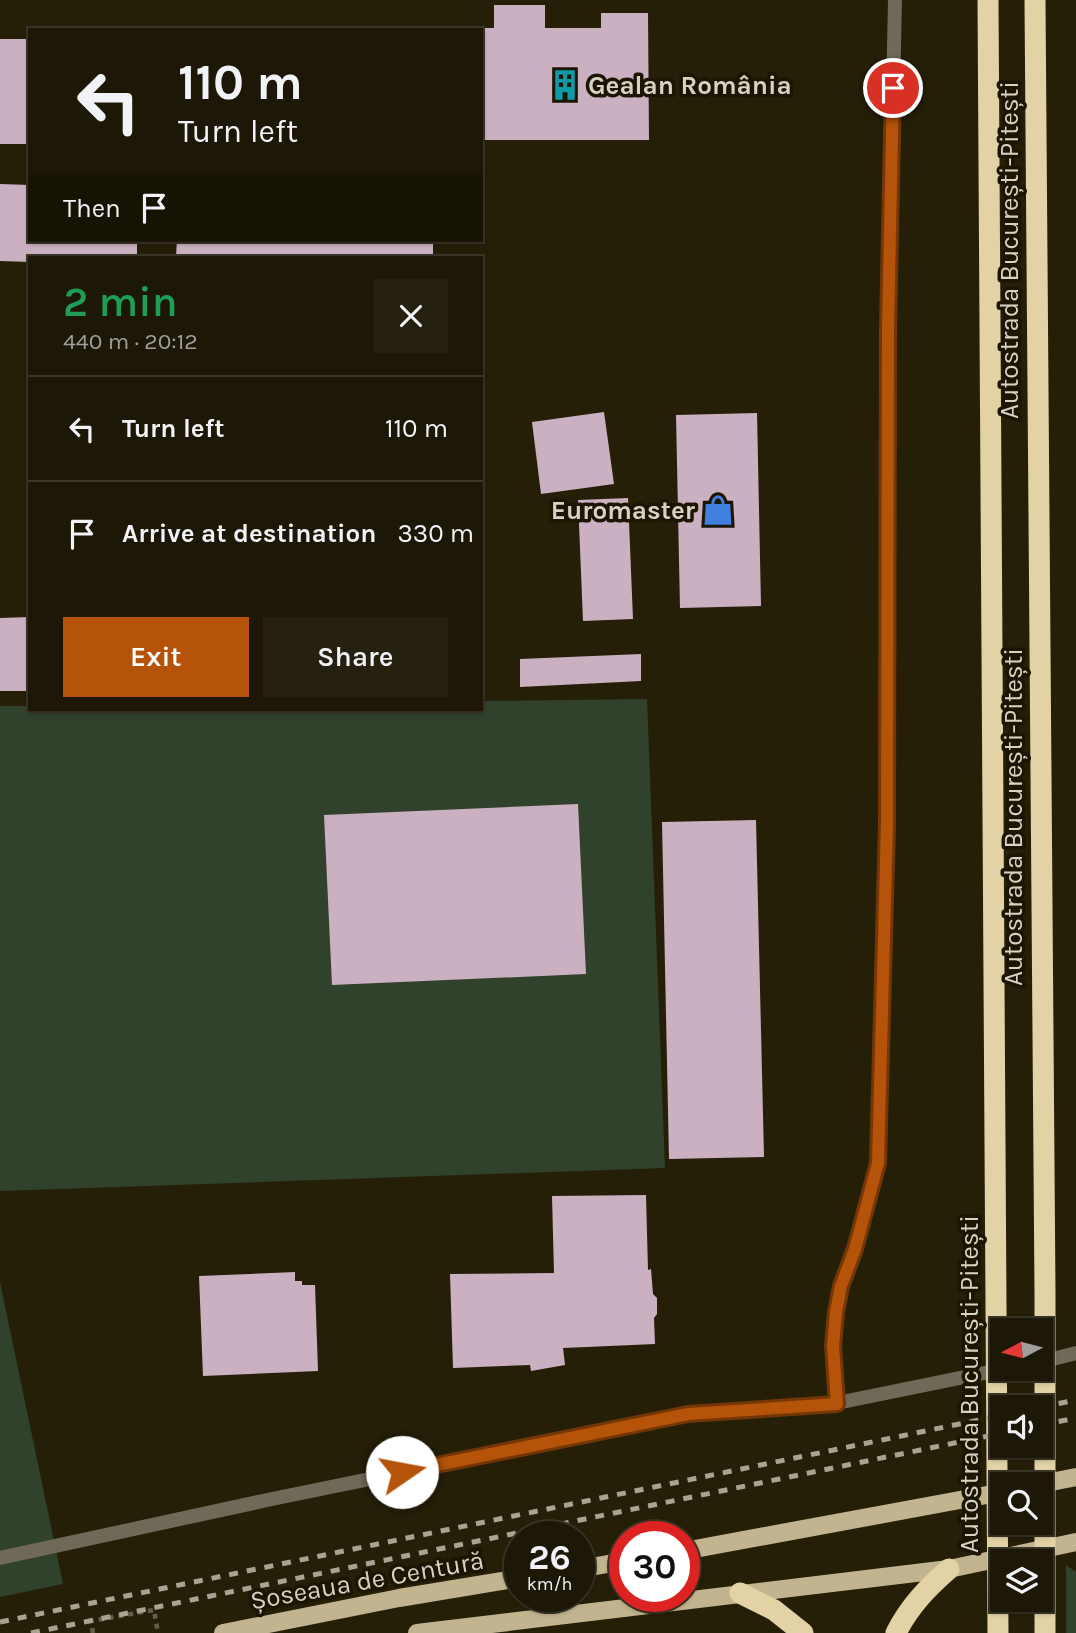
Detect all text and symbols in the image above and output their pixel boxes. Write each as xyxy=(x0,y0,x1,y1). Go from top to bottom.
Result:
text: 110 m xyxy=(178,54,303,111)
icon: left xyxy=(63,56,154,147)
pin xyxy=(863,58,923,118)
building icon: Gealan România xyxy=(548,68,582,102)
icon: arrive xyxy=(874,69,912,107)
place label: Gealan România xyxy=(588,70,792,101)
street label: Autostrada București-Pitești xyxy=(994,81,1025,419)
text: Turn left xyxy=(178,113,298,150)
icon: arrive xyxy=(135,189,173,227)
text: Then xyxy=(63,193,121,224)
text: 2 min xyxy=(63,277,178,327)
button: close xyxy=(374,279,448,353)
text: 440 m · 20:12 xyxy=(63,328,198,355)
icon: left xyxy=(63,410,101,448)
text: Turn left xyxy=(122,413,224,444)
text: 110 m xyxy=(385,413,448,444)
shop icon: Euromaster xyxy=(701,493,735,527)
place label: Euromaster xyxy=(551,495,696,526)
icon: arrive xyxy=(63,515,101,553)
text: Arrive at destination xyxy=(122,518,376,549)
text: 330 m xyxy=(397,518,474,549)
button: Exit xyxy=(63,617,249,697)
button: Share xyxy=(263,617,448,697)
street label: Autostrada București-Pitești xyxy=(998,648,1029,986)
street label: Autostrada București-Pitești xyxy=(954,1215,985,1553)
north arrow xyxy=(990,1318,1054,1381)
map controls xyxy=(990,1318,1053,1612)
button: sound xyxy=(990,1395,1053,1458)
position arrow xyxy=(365,1435,439,1509)
button: search xyxy=(990,1472,1053,1535)
speed limit sign: 30 xyxy=(609,1521,700,1612)
text: 26 xyxy=(528,1537,571,1578)
street label: Șoseaua de Centură xyxy=(248,1545,486,1616)
button: layers xyxy=(990,1549,1053,1612)
text: km/h xyxy=(527,1573,572,1595)

